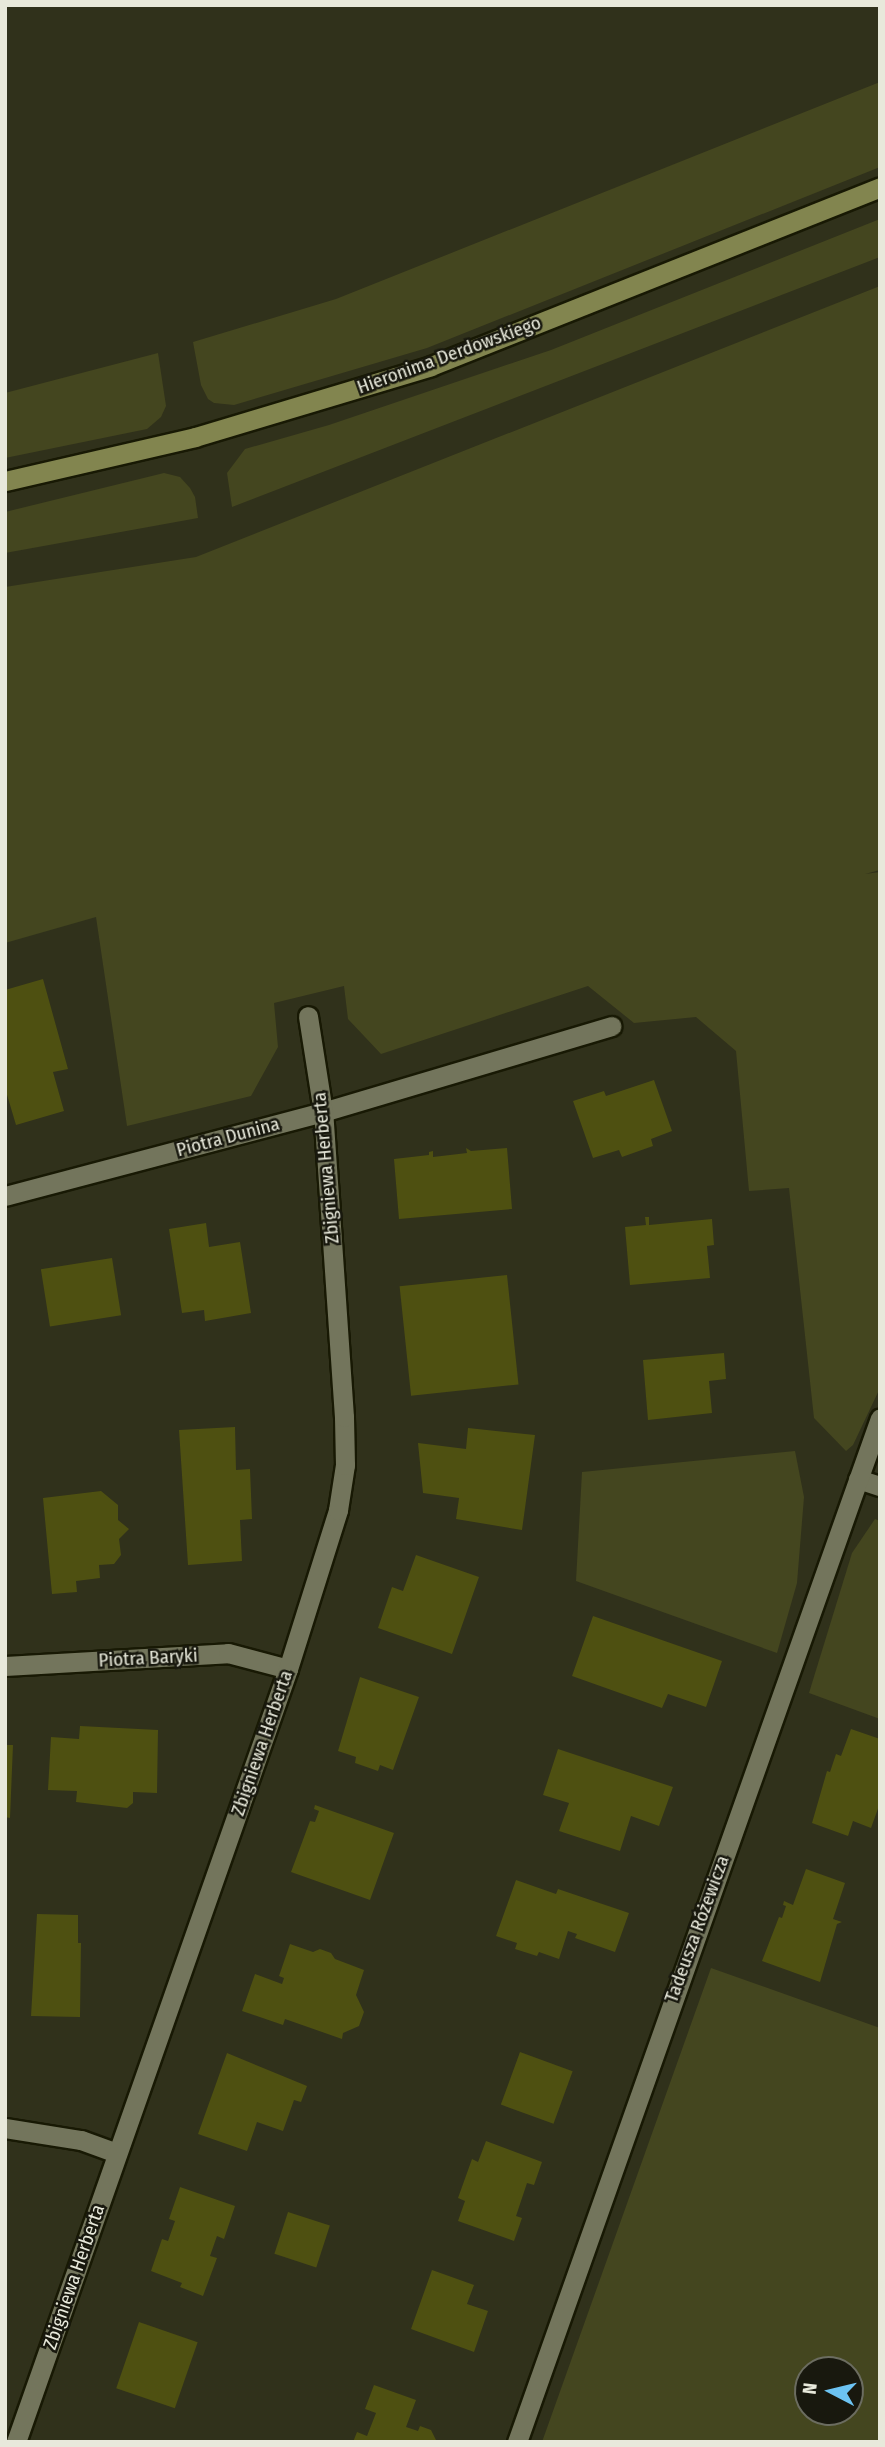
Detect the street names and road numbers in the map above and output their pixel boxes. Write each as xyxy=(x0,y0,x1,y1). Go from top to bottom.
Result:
street label: Hieronima Derdowskiego xyxy=(354,311,544,399)
street label: Zbigniewa Herberta xyxy=(308,1091,344,1245)
street label: Piotra Dunina xyxy=(174,1112,282,1162)
street label: Piotra Baryki xyxy=(98,1644,198,1672)
street label: Zbigniewa Herberta xyxy=(226,1667,298,1819)
street label: Tadeusza Różewicza xyxy=(660,1853,734,2005)
street label: Zbigniewa Herberta xyxy=(38,2201,110,2353)

